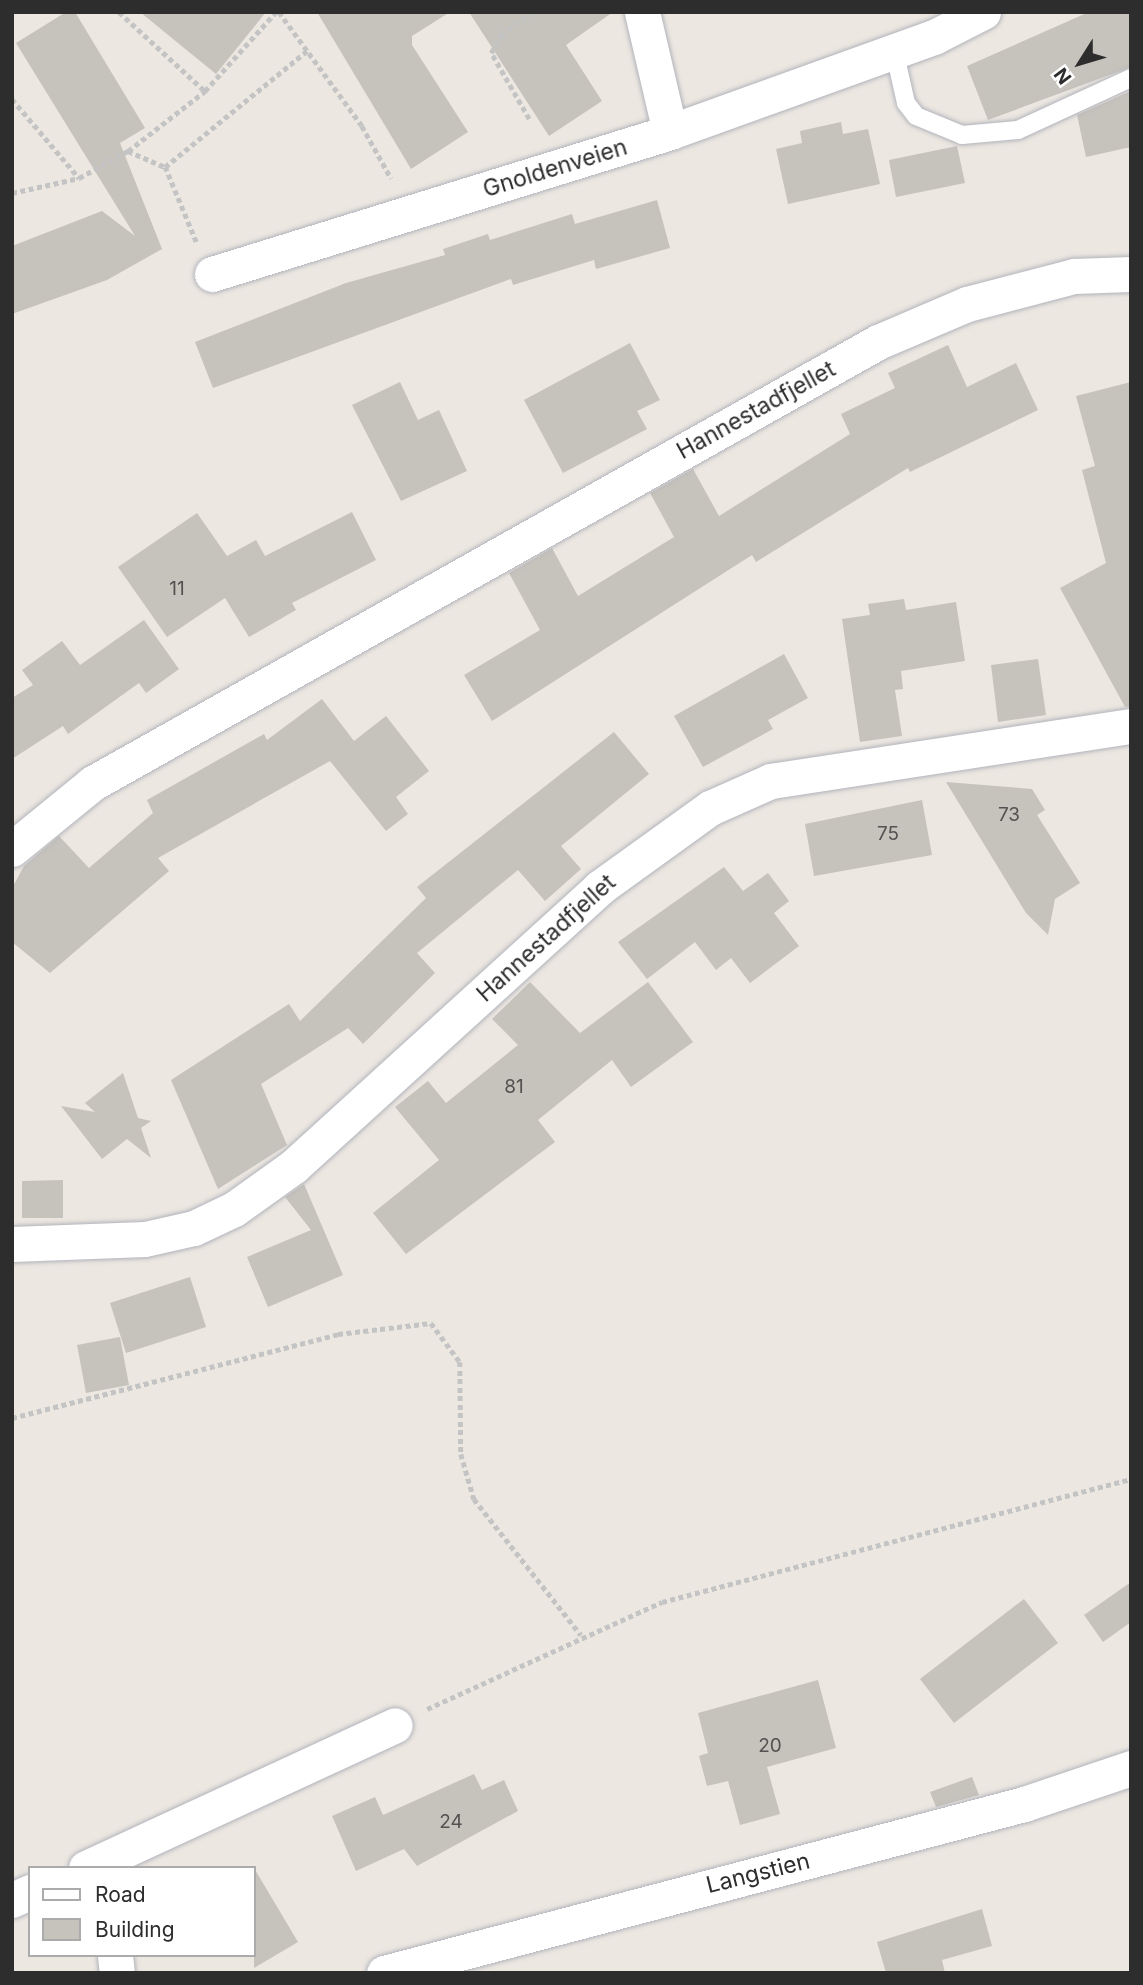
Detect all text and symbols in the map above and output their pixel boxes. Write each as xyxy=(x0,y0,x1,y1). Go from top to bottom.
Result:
north arrow xyxy=(1045,28,1115,98)
text: N xyxy=(1049,63,1076,89)
street label: Gnoldenveien xyxy=(480,133,630,203)
street label: Hannestadfjellet xyxy=(672,355,840,465)
house number: 11 xyxy=(169,578,185,600)
house number: 73 xyxy=(998,804,1020,826)
house number: 75 xyxy=(877,823,899,845)
street label: Hannestadfjellet xyxy=(471,869,621,1007)
house number: 81 xyxy=(504,1076,524,1098)
house number: 20 xyxy=(758,1735,782,1757)
house number: 24 xyxy=(439,1811,463,1833)
street label: Langstien xyxy=(703,1847,813,1899)
legend xyxy=(28,1866,256,1957)
text: Road xyxy=(95,1882,146,1907)
text: Building xyxy=(95,1917,175,1942)

